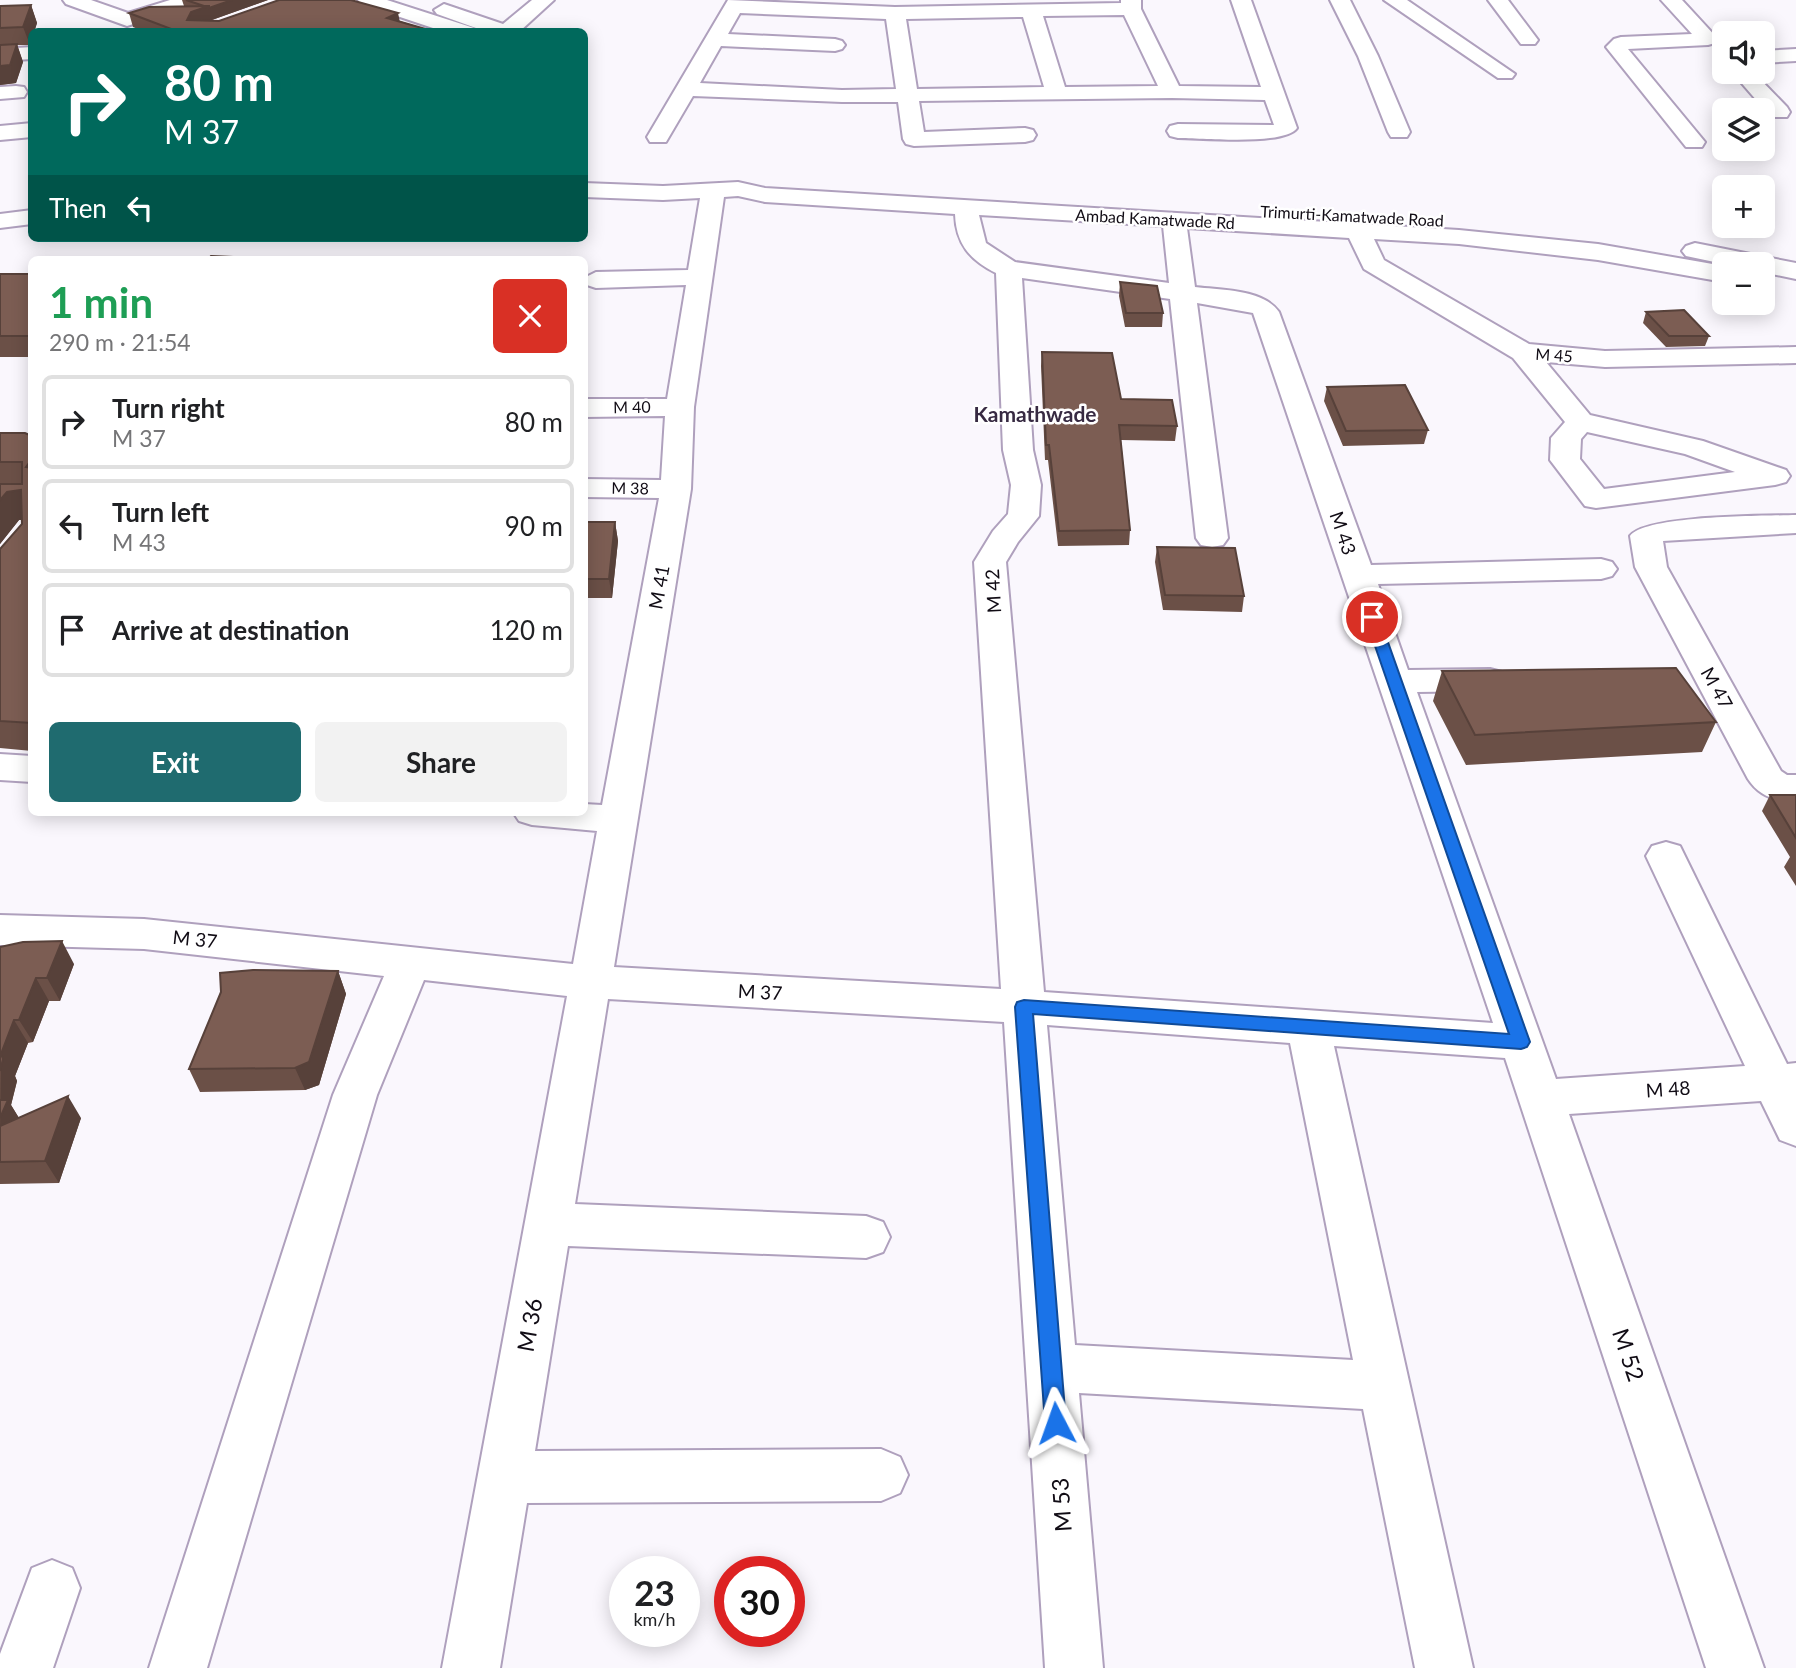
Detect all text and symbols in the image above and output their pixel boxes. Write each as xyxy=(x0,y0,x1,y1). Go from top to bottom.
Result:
map controls xyxy=(1712,21,1775,315)
button: sound xyxy=(1712,21,1775,84)
text: 80 m xyxy=(164,53,274,111)
icon: right xyxy=(49,56,140,147)
button: layers xyxy=(1712,98,1775,161)
text: M 37 xyxy=(164,112,239,151)
button: + xyxy=(1712,175,1775,238)
icon: left xyxy=(121,189,159,227)
text: Then xyxy=(49,192,107,224)
street label: Trimurti-Kamatwade Road xyxy=(1260,201,1444,230)
street label: Ambad Kamatwade Rd xyxy=(1075,205,1235,232)
button: − xyxy=(1712,252,1775,315)
text: 1 min xyxy=(49,277,153,327)
button: close xyxy=(493,279,567,353)
text: 290 m · 21:54 xyxy=(49,328,191,356)
street label: M 45 xyxy=(1535,344,1573,365)
text: Turn right xyxy=(112,392,225,424)
street label: M 40 xyxy=(613,397,651,416)
district label: Kamathwade xyxy=(973,401,1097,426)
icon: right xyxy=(53,403,91,441)
text: 80 m xyxy=(505,406,563,438)
text: M 37 xyxy=(112,424,166,452)
street label: M 38 xyxy=(611,478,649,497)
text: Turn left xyxy=(112,496,209,528)
icon: left xyxy=(53,507,91,545)
street label: M 43 xyxy=(1325,508,1362,558)
text: 90 m xyxy=(505,510,563,542)
text: M 43 xyxy=(112,528,166,556)
street label: M 41 xyxy=(643,563,674,611)
street label: M 42 xyxy=(980,568,1005,614)
pin xyxy=(1342,587,1402,647)
icon: arrive xyxy=(1353,598,1391,636)
icon: arrive xyxy=(53,611,91,649)
text: Arrive at destination xyxy=(112,614,349,646)
text: 120 m xyxy=(490,614,563,646)
street label: M 47 xyxy=(1697,663,1738,713)
button: Exit xyxy=(49,722,301,802)
button: Share xyxy=(315,722,567,802)
street label: M 37 xyxy=(172,925,218,952)
street label: M 37 xyxy=(737,979,783,1004)
street label: M 48 xyxy=(1645,1075,1691,1102)
street label: M 36 xyxy=(511,1296,547,1354)
street label: M 52 xyxy=(1607,1325,1651,1385)
position arrow xyxy=(1019,1386,1093,1460)
street label: M 53 xyxy=(1045,1477,1077,1533)
speed limit sign: 30 xyxy=(714,1556,805,1647)
text: 23 xyxy=(634,1571,675,1613)
text: km/h xyxy=(633,1608,676,1630)

